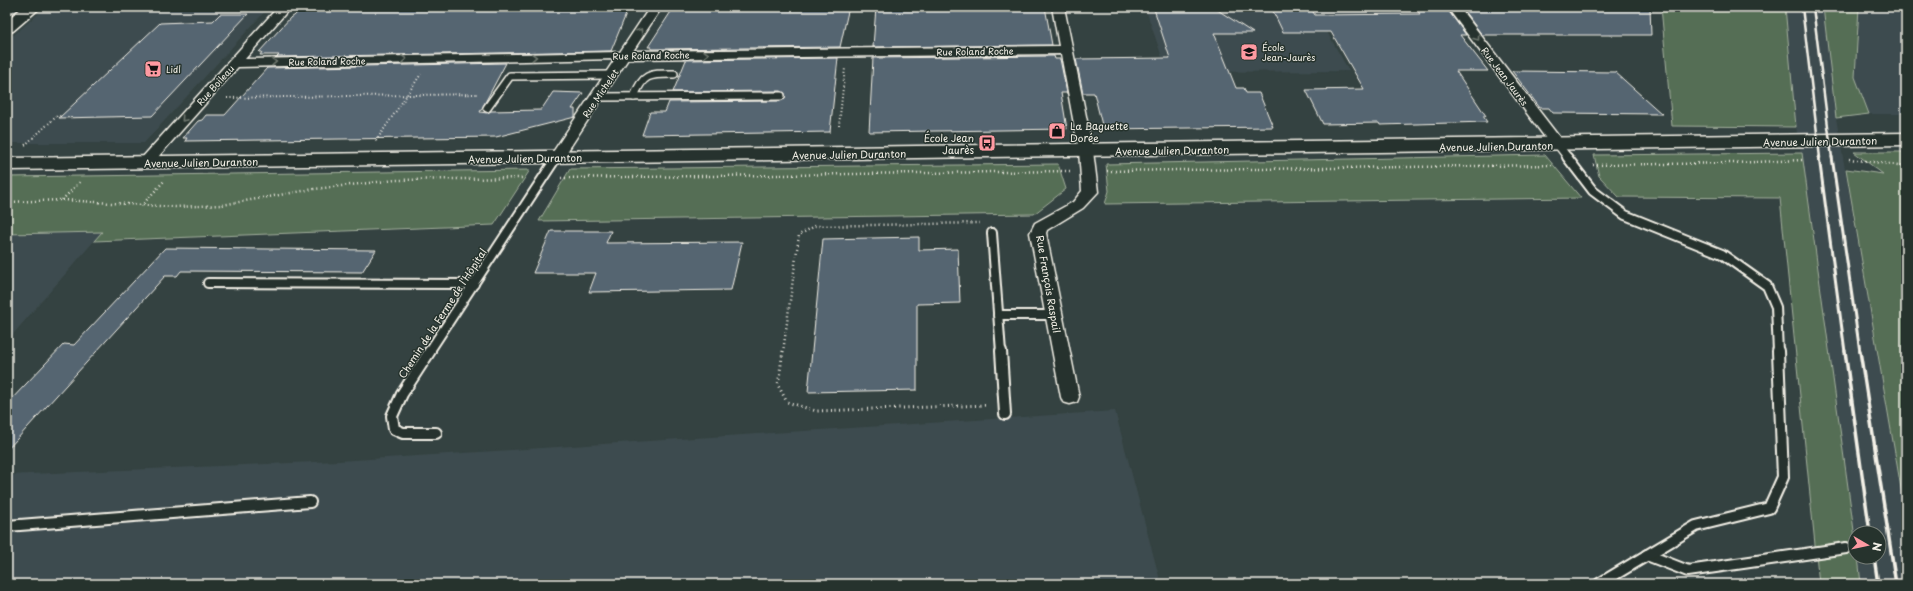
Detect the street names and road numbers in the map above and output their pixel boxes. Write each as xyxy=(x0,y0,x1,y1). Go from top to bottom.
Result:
street label: Rue Roland Roche xyxy=(936,43,1014,59)
street label: Rue Jean Jaurès xyxy=(1478,44,1532,108)
street label: Rue Roland Roche xyxy=(612,47,690,63)
street label: Rue Roland Roche xyxy=(288,53,366,69)
street label: Rue Boileau xyxy=(193,62,237,108)
street label: Rue Michelet xyxy=(579,66,622,120)
street label: Avenue Julien Duranton xyxy=(1763,133,1877,149)
street label: Avenue Julien Duranton xyxy=(1439,138,1553,154)
street label: Avenue Julien Duranton xyxy=(1115,142,1229,158)
street label: Avenue Julien Duranton xyxy=(792,146,906,162)
street label: Avenue Julien Duranton xyxy=(468,150,582,166)
street label: Avenue Julien Duranton xyxy=(144,154,258,170)
street label: Rue François Raspail xyxy=(1033,234,1065,334)
street label: Chemin de la Ferme de l'Hôpital xyxy=(394,245,490,381)

